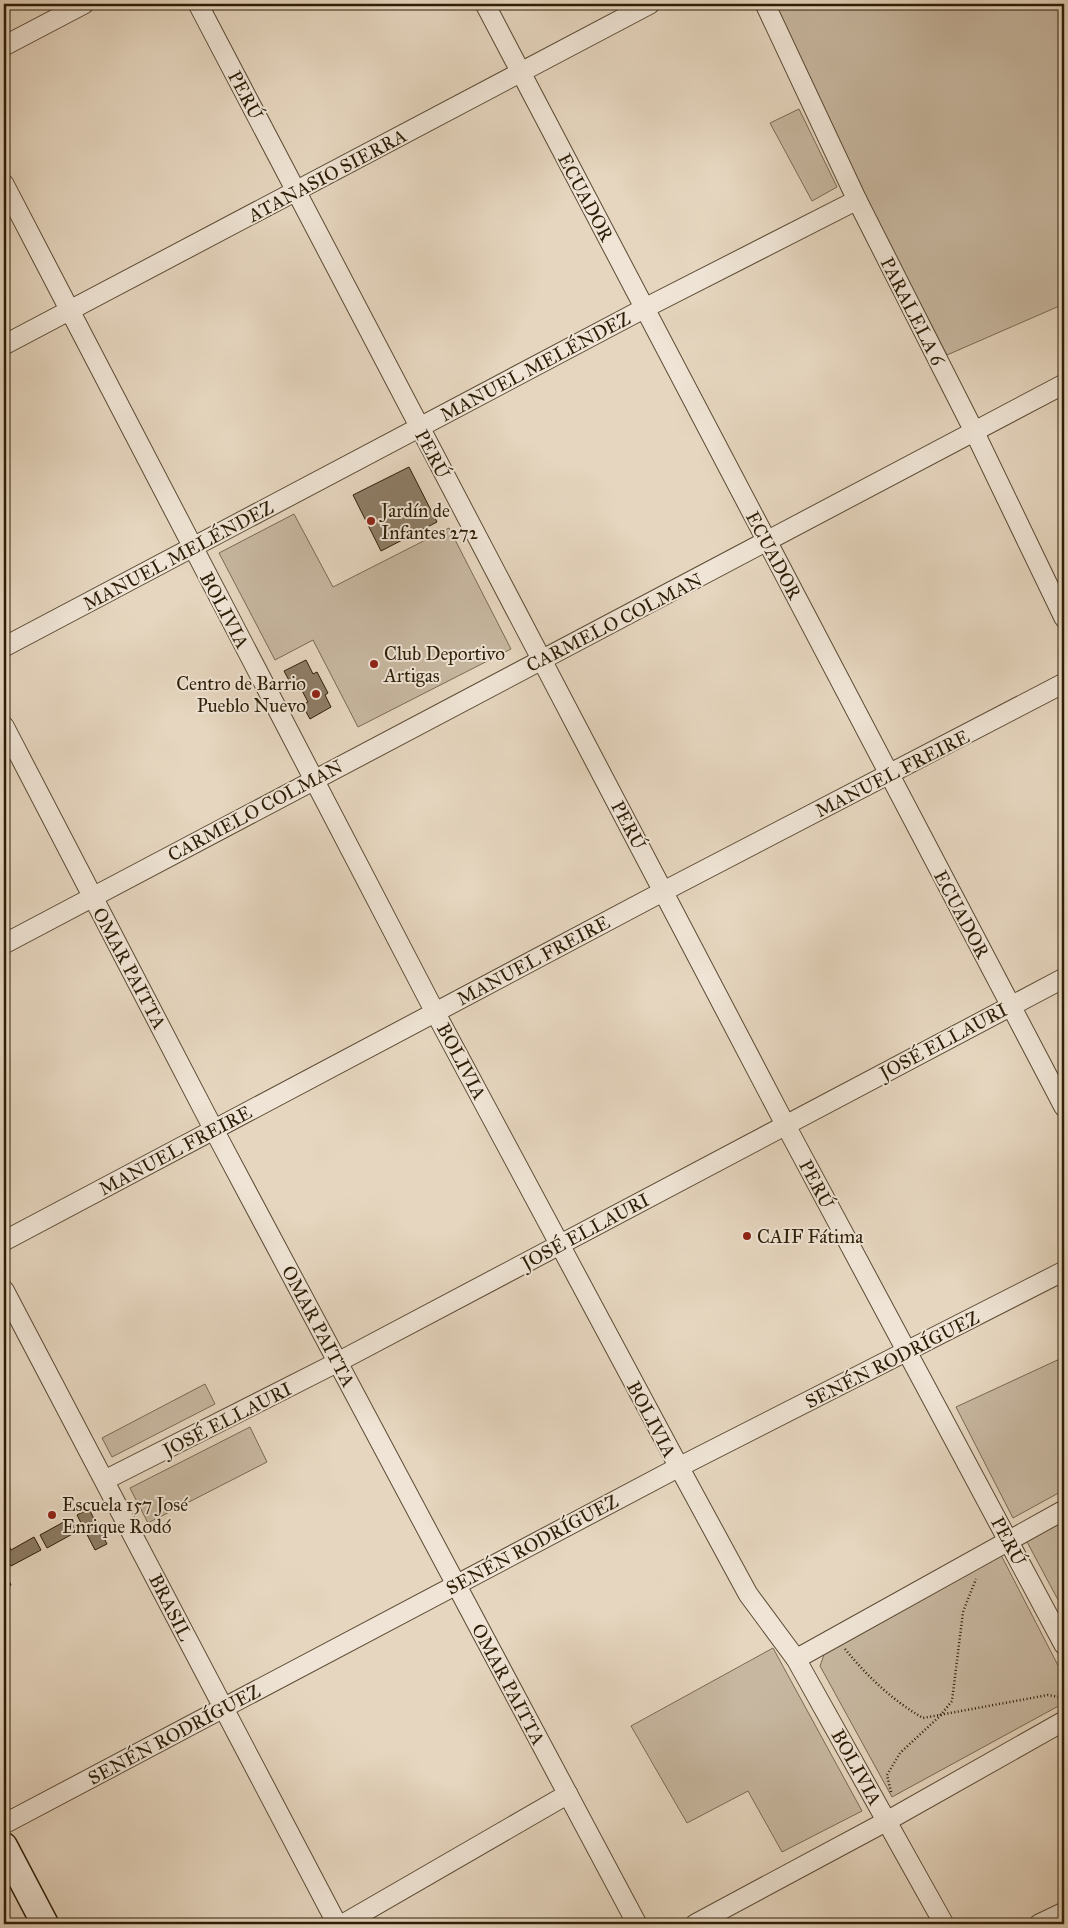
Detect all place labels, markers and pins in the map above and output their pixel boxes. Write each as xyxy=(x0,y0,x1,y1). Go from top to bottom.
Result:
place label: Jardín de Infantes 272 xyxy=(379,499,479,544)
marker: Jardín de Infantes 272 xyxy=(365,515,377,527)
place label: Club Deportivo Artigas xyxy=(383,642,505,688)
marker: Club Deportivo Artigas xyxy=(368,658,380,670)
place label: Centro de Barrio Pueblo Nuevo xyxy=(176,672,306,717)
marker: Centro de Barrio Pueblo Nuevo xyxy=(310,688,322,700)
place label: CAIF Fátima xyxy=(757,1225,864,1248)
marker: CAIF Fátima xyxy=(741,1230,753,1242)
place label: Escuela 157 José Enrique Rodó xyxy=(62,1493,188,1539)
marker: Escuela 157 José Enrique Rodó xyxy=(46,1509,58,1521)

